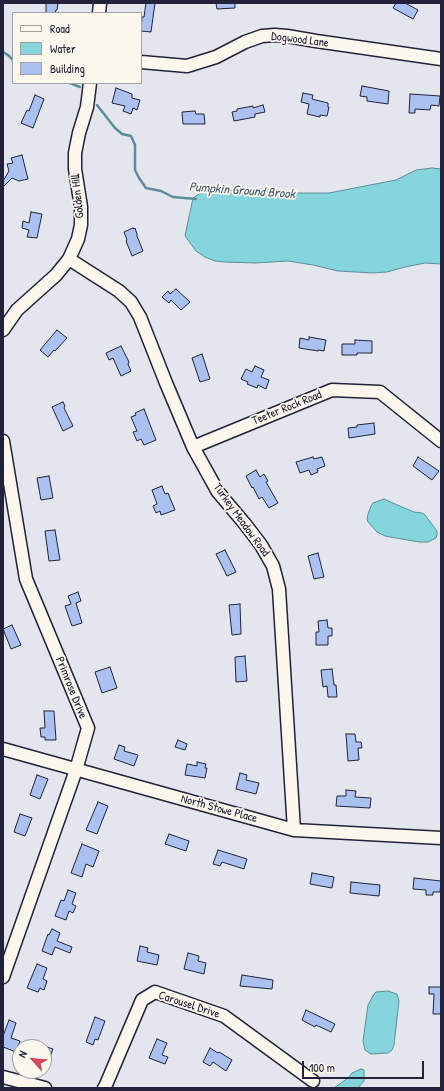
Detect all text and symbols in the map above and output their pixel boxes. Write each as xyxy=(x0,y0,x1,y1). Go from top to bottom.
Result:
legend xyxy=(12,12,142,84)
text: Road xyxy=(50,20,70,37)
street label: Dogwood Lane xyxy=(270,29,330,51)
text: Water xyxy=(50,40,76,57)
text: Building xyxy=(50,60,85,77)
street label: Golden Hill xyxy=(68,173,88,219)
water label: Pumpkin Ground Brook xyxy=(189,180,295,202)
street label: Teeter Rock Road xyxy=(250,388,324,428)
street label: Turkey Meadow Road xyxy=(210,481,272,559)
street label: Primrose Drive xyxy=(52,655,90,721)
street label: North Stowe Place xyxy=(179,792,259,826)
street label: Carousel Drive xyxy=(157,988,221,1022)
north arrow xyxy=(12,1039,52,1079)
text: N xyxy=(15,1048,30,1060)
scale bar xyxy=(304,1053,426,1079)
text: 100 m xyxy=(309,1059,335,1076)

